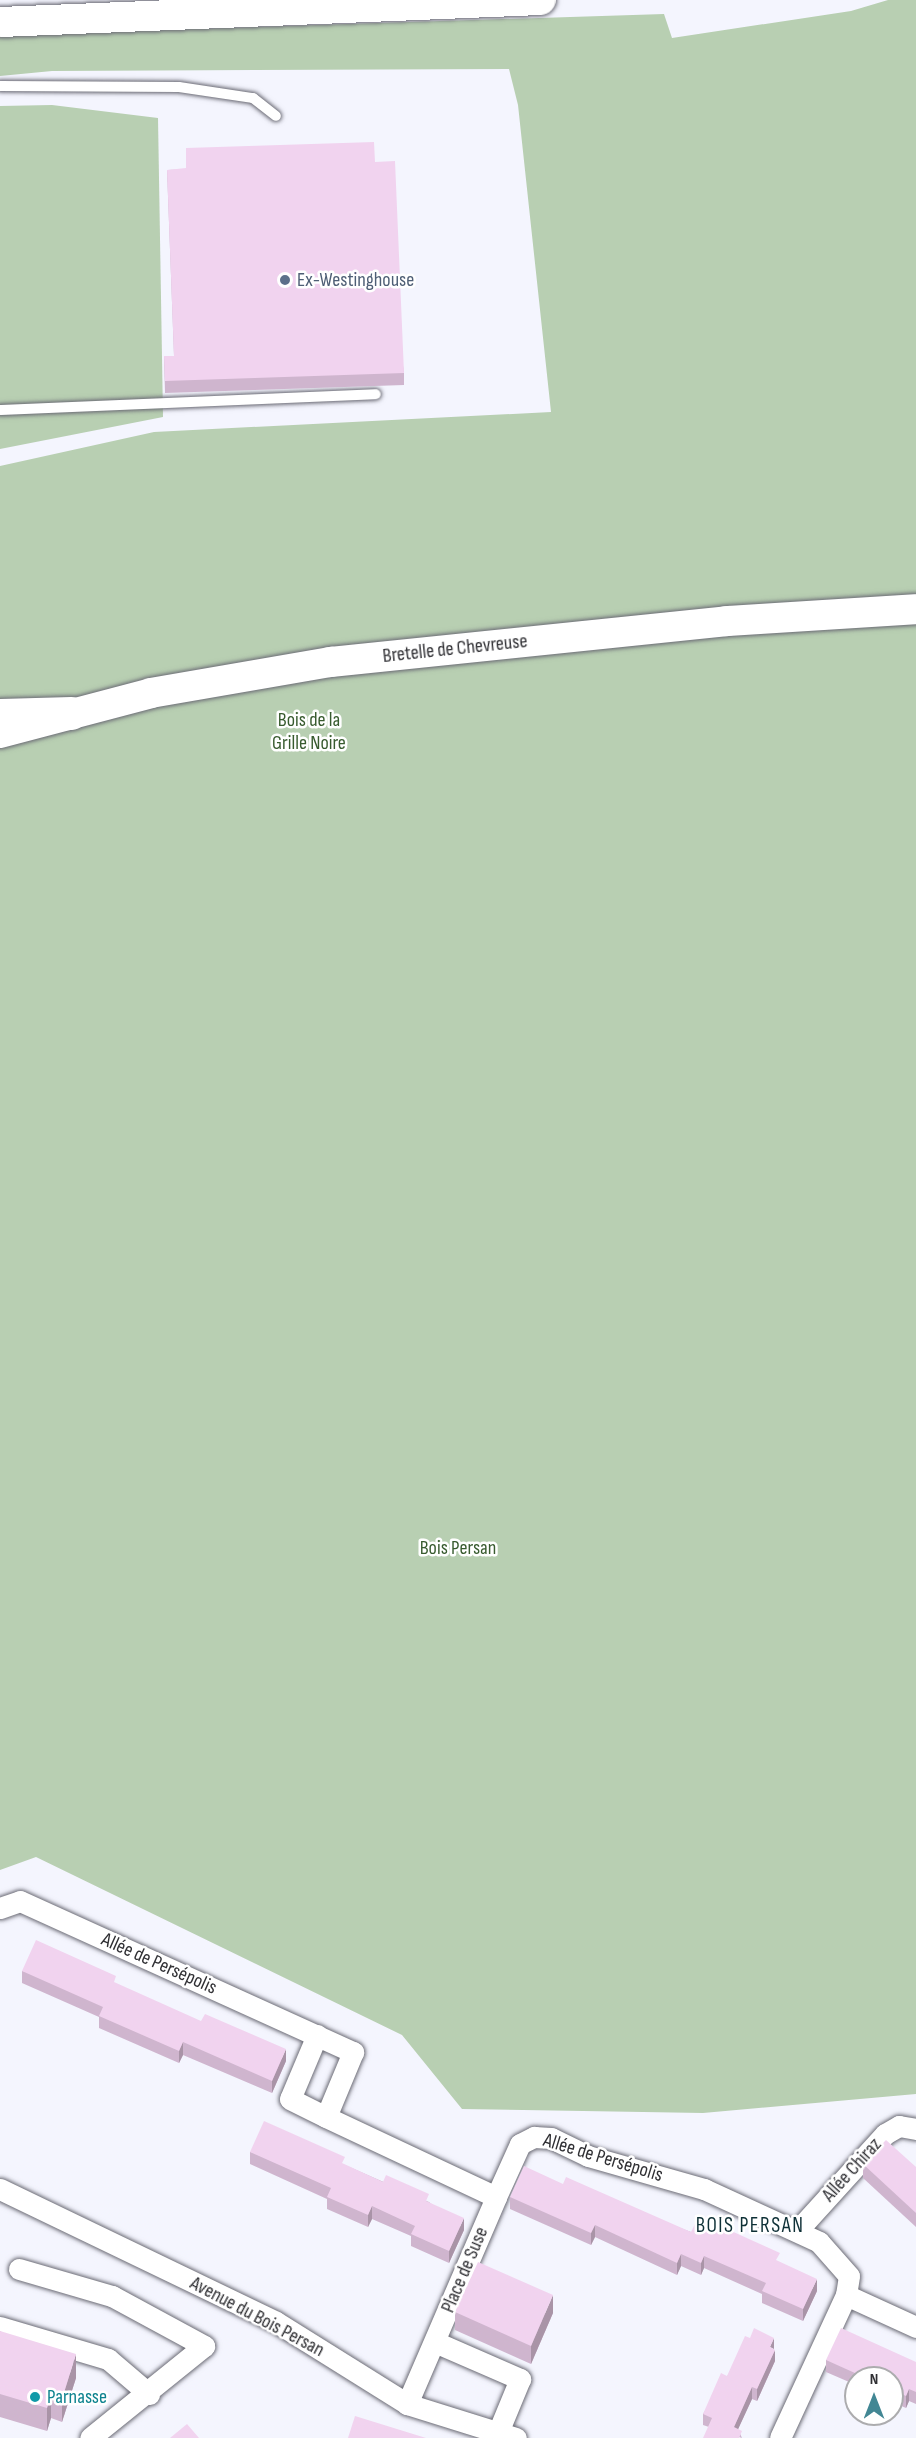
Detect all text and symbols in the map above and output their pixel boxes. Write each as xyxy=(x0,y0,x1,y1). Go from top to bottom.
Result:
place label: Ex-Westinghouse xyxy=(297,268,414,292)
marker: Ex-Westinghouse xyxy=(278,273,292,287)
street label: Bretelle de Chevreuse xyxy=(381,629,529,669)
park label: Bois de la Grille Noire xyxy=(272,709,346,756)
park label: Bois Persan xyxy=(420,1536,496,1560)
street label: Allée de Persépolis xyxy=(98,1928,220,2000)
street label: Allée de Persépolis xyxy=(540,2128,666,2188)
street label: Allée Chiraz xyxy=(817,2133,887,2207)
district label: BOIS PERSAN xyxy=(696,2213,804,2239)
street label: Place de Suse xyxy=(436,2224,494,2316)
street label: Avenue du Bois Persan xyxy=(186,2272,328,2362)
north arrow xyxy=(844,2366,904,2426)
text: N xyxy=(870,2370,878,2389)
place label: Parnasse xyxy=(47,2385,107,2409)
marker: Parnasse xyxy=(28,2390,42,2404)

